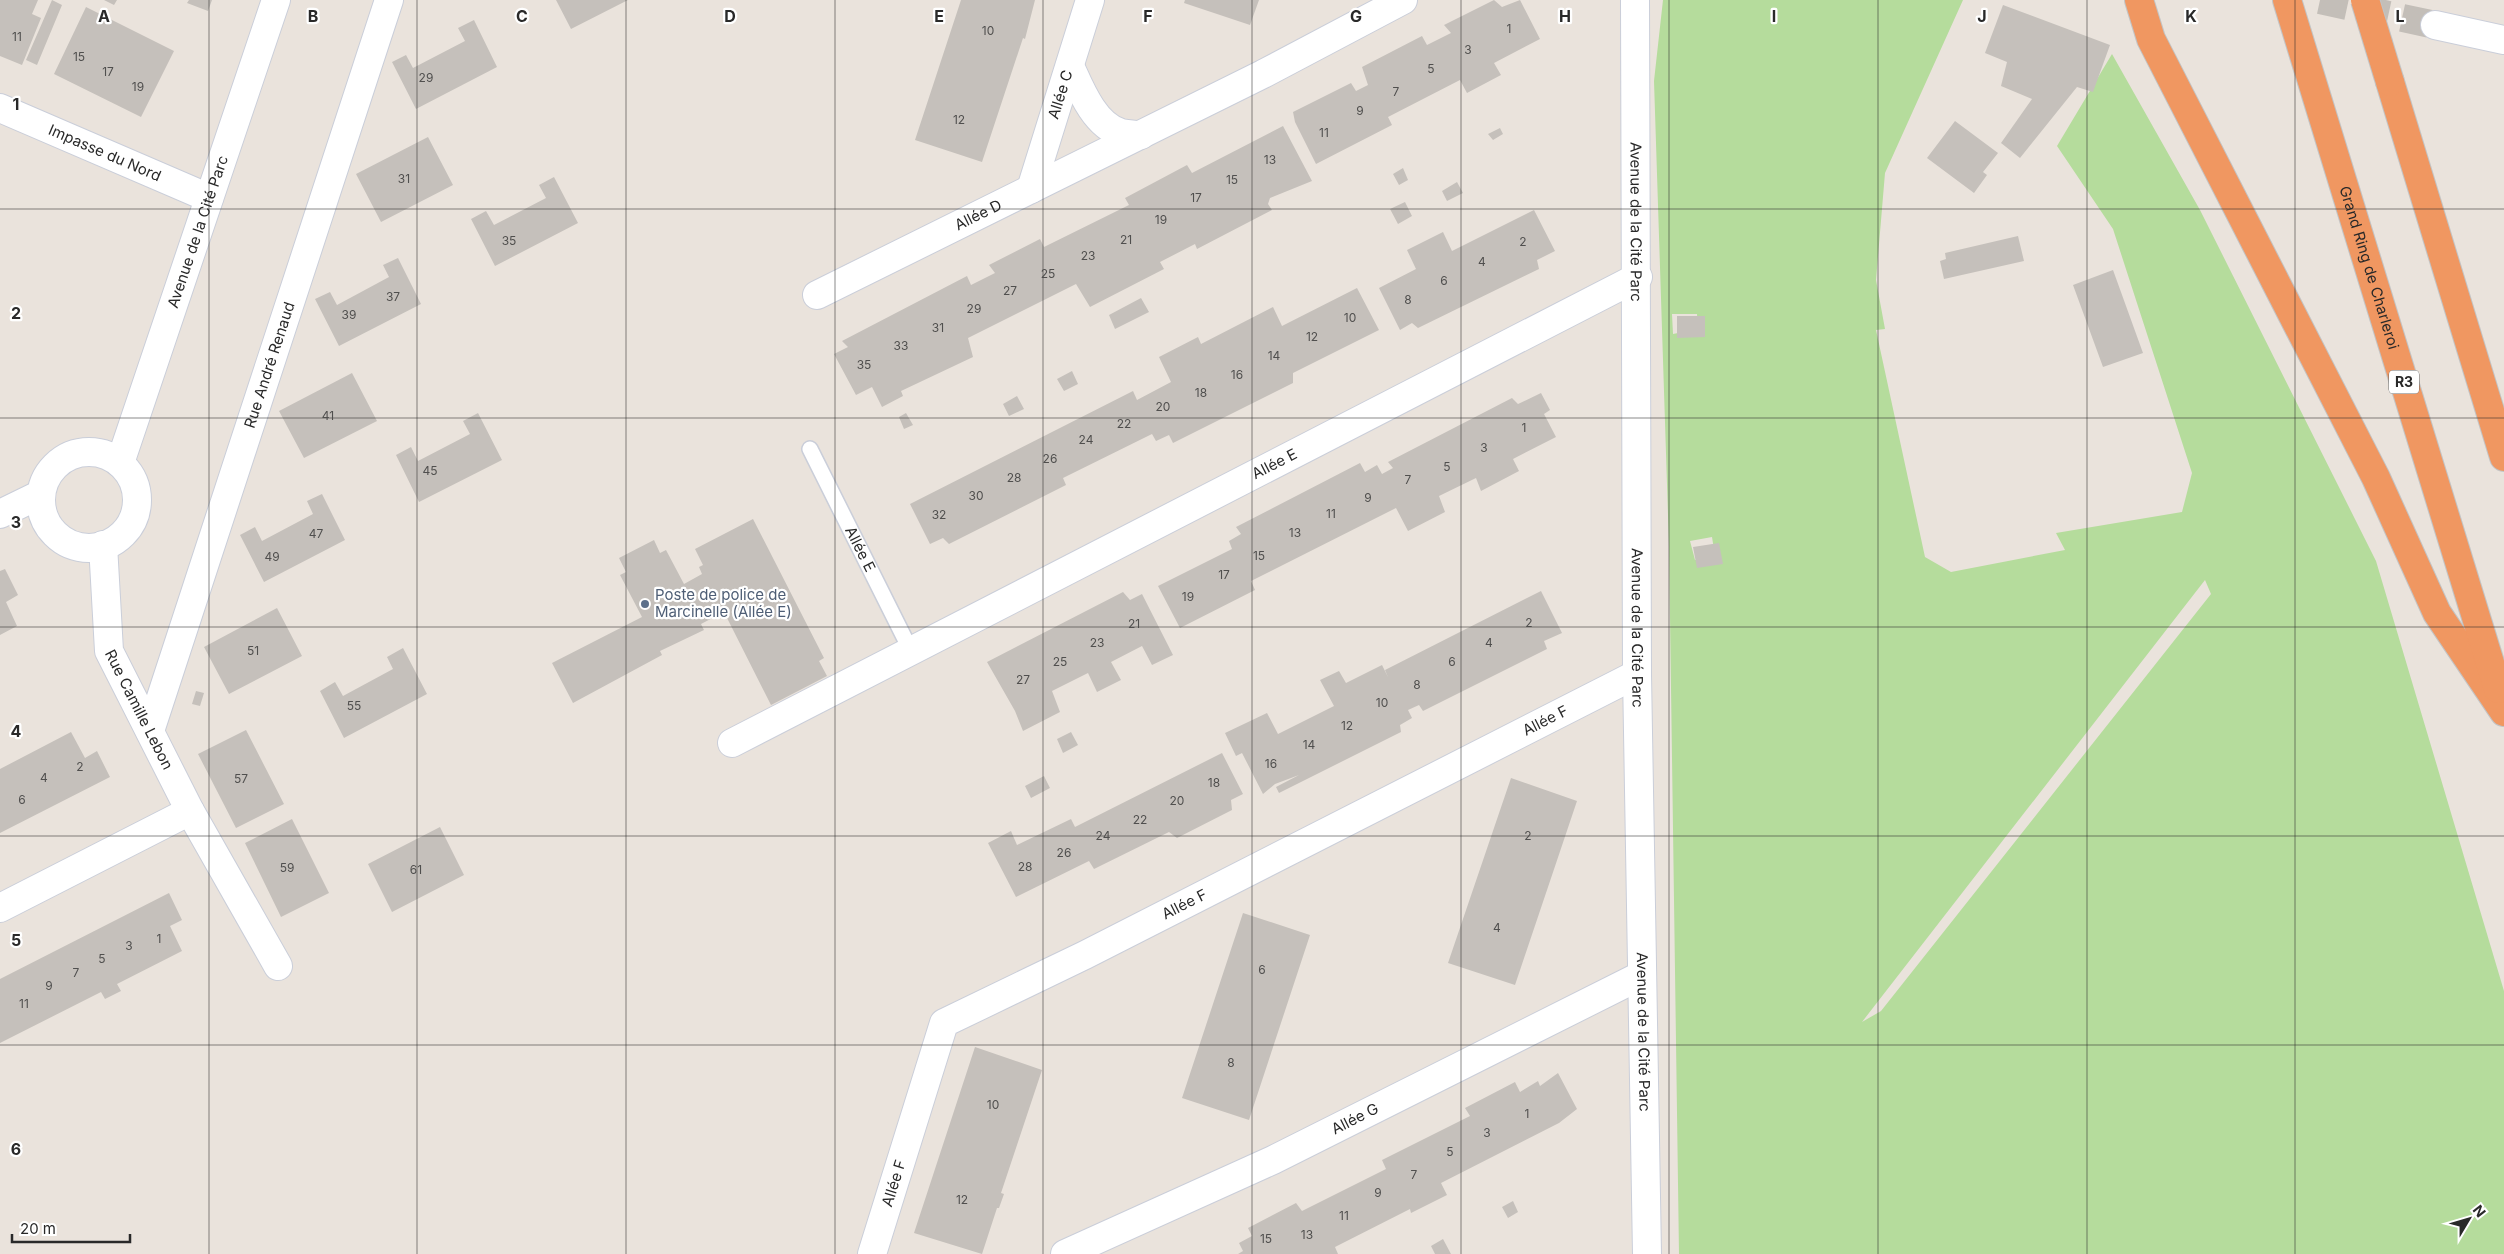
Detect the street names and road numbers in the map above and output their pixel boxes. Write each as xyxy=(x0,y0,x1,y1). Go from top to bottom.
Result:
street label: Allée C xyxy=(1043,67,1077,121)
street label: Impasse du Nord xyxy=(46,120,164,185)
street label: Avenue de la Cité Parc xyxy=(1626,142,1646,302)
street label: Avenue de la Cité Parc xyxy=(163,153,232,310)
street label: Grand Ring de Charleroi xyxy=(2336,184,2403,352)
street label: Allée D xyxy=(951,195,1005,234)
street label: Rue André Renaud xyxy=(240,299,299,431)
road number: R3 xyxy=(2389,371,2419,394)
street label: Allée E xyxy=(1248,444,1300,483)
street label: Allée E xyxy=(841,523,880,575)
street label: Avenue de la Cité Parc xyxy=(1628,548,1648,708)
street label: Rue Camille Lebon xyxy=(101,646,178,773)
street label: Allée F xyxy=(1519,701,1571,740)
street label: Allée F xyxy=(1158,885,1210,923)
street label: Avenue de la Cité Parc xyxy=(1633,952,1655,1112)
street label: Allée G xyxy=(1328,1099,1382,1138)
street label: Allée F xyxy=(877,1157,910,1209)

